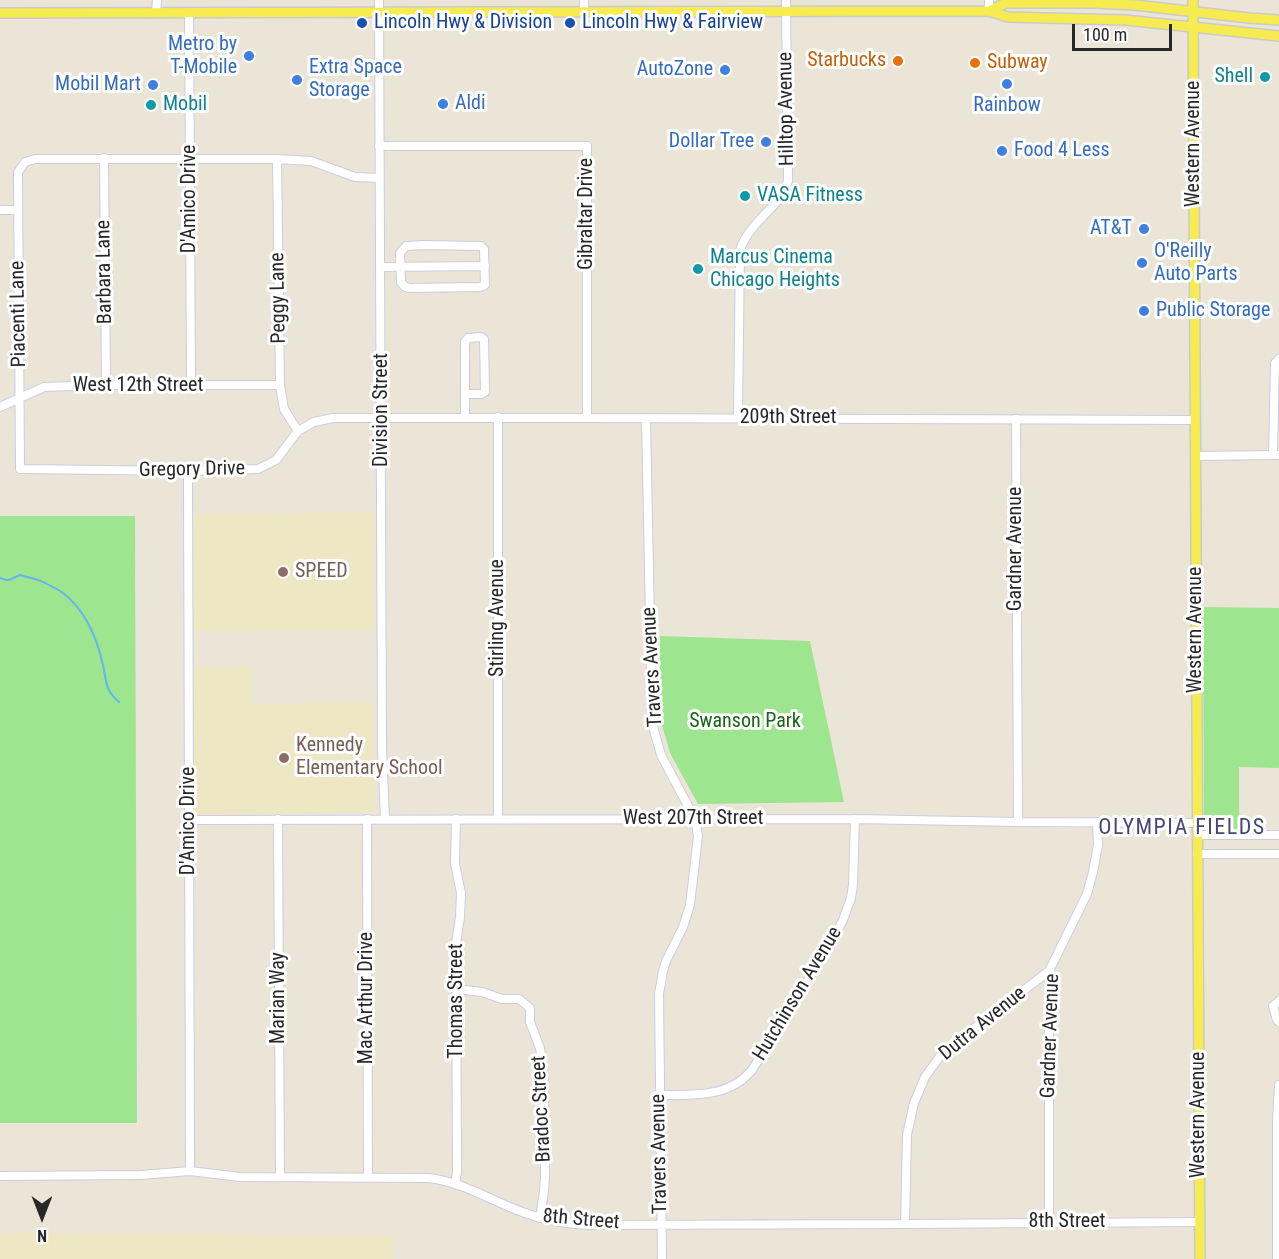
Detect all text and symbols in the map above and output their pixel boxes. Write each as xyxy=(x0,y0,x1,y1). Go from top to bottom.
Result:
place label: Lincoln Hwy & Division xyxy=(374,11,552,35)
place label: Lincoln Hwy & Fairview xyxy=(582,11,763,35)
scale bar xyxy=(1075,12,1176,50)
marker: Lincoln Hwy & Division xyxy=(355,16,369,30)
marker: Lincoln Hwy & Fairview xyxy=(563,16,577,30)
text: 100 m xyxy=(1083,24,1127,45)
place label: Metro by T-Mobile xyxy=(168,33,237,80)
marker: Metro by T-Mobile xyxy=(242,49,256,63)
place label: Starbucks xyxy=(807,49,886,73)
place label: Subway xyxy=(987,51,1048,75)
street label: Hilltop Avenue xyxy=(774,52,800,166)
marker: Starbucks xyxy=(891,54,905,68)
place label: Extra Space Storage xyxy=(309,56,402,103)
marker: Subway xyxy=(968,56,982,70)
place label: AutoZone xyxy=(637,58,713,82)
marker: AutoZone xyxy=(718,63,732,77)
place label: Shell xyxy=(1214,65,1253,89)
marker: Shell xyxy=(1258,70,1272,84)
place label: Mobil Mart xyxy=(55,73,141,97)
marker: Extra Space Storage xyxy=(290,73,304,87)
marker: Rainbow xyxy=(1000,77,1014,91)
marker: Mobil Mart xyxy=(146,78,160,92)
street label: Western Avenue xyxy=(1182,81,1206,207)
place label: Aldi xyxy=(455,92,486,116)
place label: Mobil xyxy=(163,93,207,117)
place label: Rainbow xyxy=(973,94,1041,118)
marker: Aldi xyxy=(436,97,450,111)
marker: Mobil xyxy=(144,98,158,112)
place label: Dollar Tree xyxy=(669,130,754,154)
marker: Dollar Tree xyxy=(759,135,773,149)
place label: Food 4 Less xyxy=(1014,139,1110,163)
marker: Food 4 Less xyxy=(995,144,1009,158)
street label: D'Amico Drive xyxy=(178,145,202,253)
street label: Gibraltar Drive xyxy=(575,158,599,270)
place label: VASA Fitness xyxy=(757,184,863,208)
marker: VASA Fitness xyxy=(738,189,752,203)
place label: AT&T xyxy=(1090,217,1132,241)
street label: Barbara Lane xyxy=(92,220,118,324)
marker: AT&T xyxy=(1137,222,1151,236)
place label: O'Reilly Auto Parts xyxy=(1154,240,1238,287)
place label: Marcus Cinema Chicago Heights xyxy=(710,246,840,293)
street label: Peggy Lane xyxy=(266,252,292,344)
marker: O'Reilly Auto Parts xyxy=(1135,256,1149,270)
street label: Piacenti Lane xyxy=(6,260,32,368)
marker: Marcus Cinema Chicago Heights xyxy=(691,262,705,276)
place label: Public Storage xyxy=(1156,299,1270,323)
marker: Public Storage xyxy=(1137,304,1151,318)
street label: Division Street xyxy=(370,353,394,467)
street label: West 12th Street xyxy=(73,374,203,398)
street label: 209th Street xyxy=(740,406,836,430)
street label: Gregory Drive xyxy=(139,457,245,483)
street label: Gardner Avenue xyxy=(1004,487,1028,611)
street label: Stirling Avenue xyxy=(486,559,510,677)
place label: SPEED xyxy=(295,560,348,584)
marker: SPEED xyxy=(276,565,290,579)
street label: Western Avenue xyxy=(1184,567,1208,693)
street label: Travers Avenue xyxy=(638,606,668,728)
park label: Swanson Park xyxy=(689,710,801,734)
place label: Kennedy Elementary School xyxy=(296,734,443,781)
marker: Kennedy Elementary School xyxy=(277,751,291,765)
street label: D'Amico Drive xyxy=(177,767,201,875)
street label: West 207th Street xyxy=(623,807,763,831)
district label: OLYMPIA FIELDS xyxy=(1098,815,1266,841)
street label: Hutchinson Avenue xyxy=(749,923,847,1065)
street label: Mac Arthur Drive xyxy=(355,932,379,1064)
street label: Thomas Street xyxy=(445,943,469,1059)
street label: Marian Way xyxy=(267,952,291,1044)
street label: Gardner Avenue xyxy=(1037,973,1065,1099)
street label: Dutra Avenue xyxy=(935,982,1031,1066)
street label: Western Avenue xyxy=(1187,1052,1211,1178)
street label: Bradoc Street xyxy=(527,1055,557,1163)
street label: Travers Avenue xyxy=(647,1094,673,1214)
north arrow xyxy=(12,1187,72,1247)
street label: 8th Street xyxy=(542,1205,620,1235)
street label: 8th Street xyxy=(1029,1210,1105,1234)
text: N xyxy=(37,1226,47,1245)

